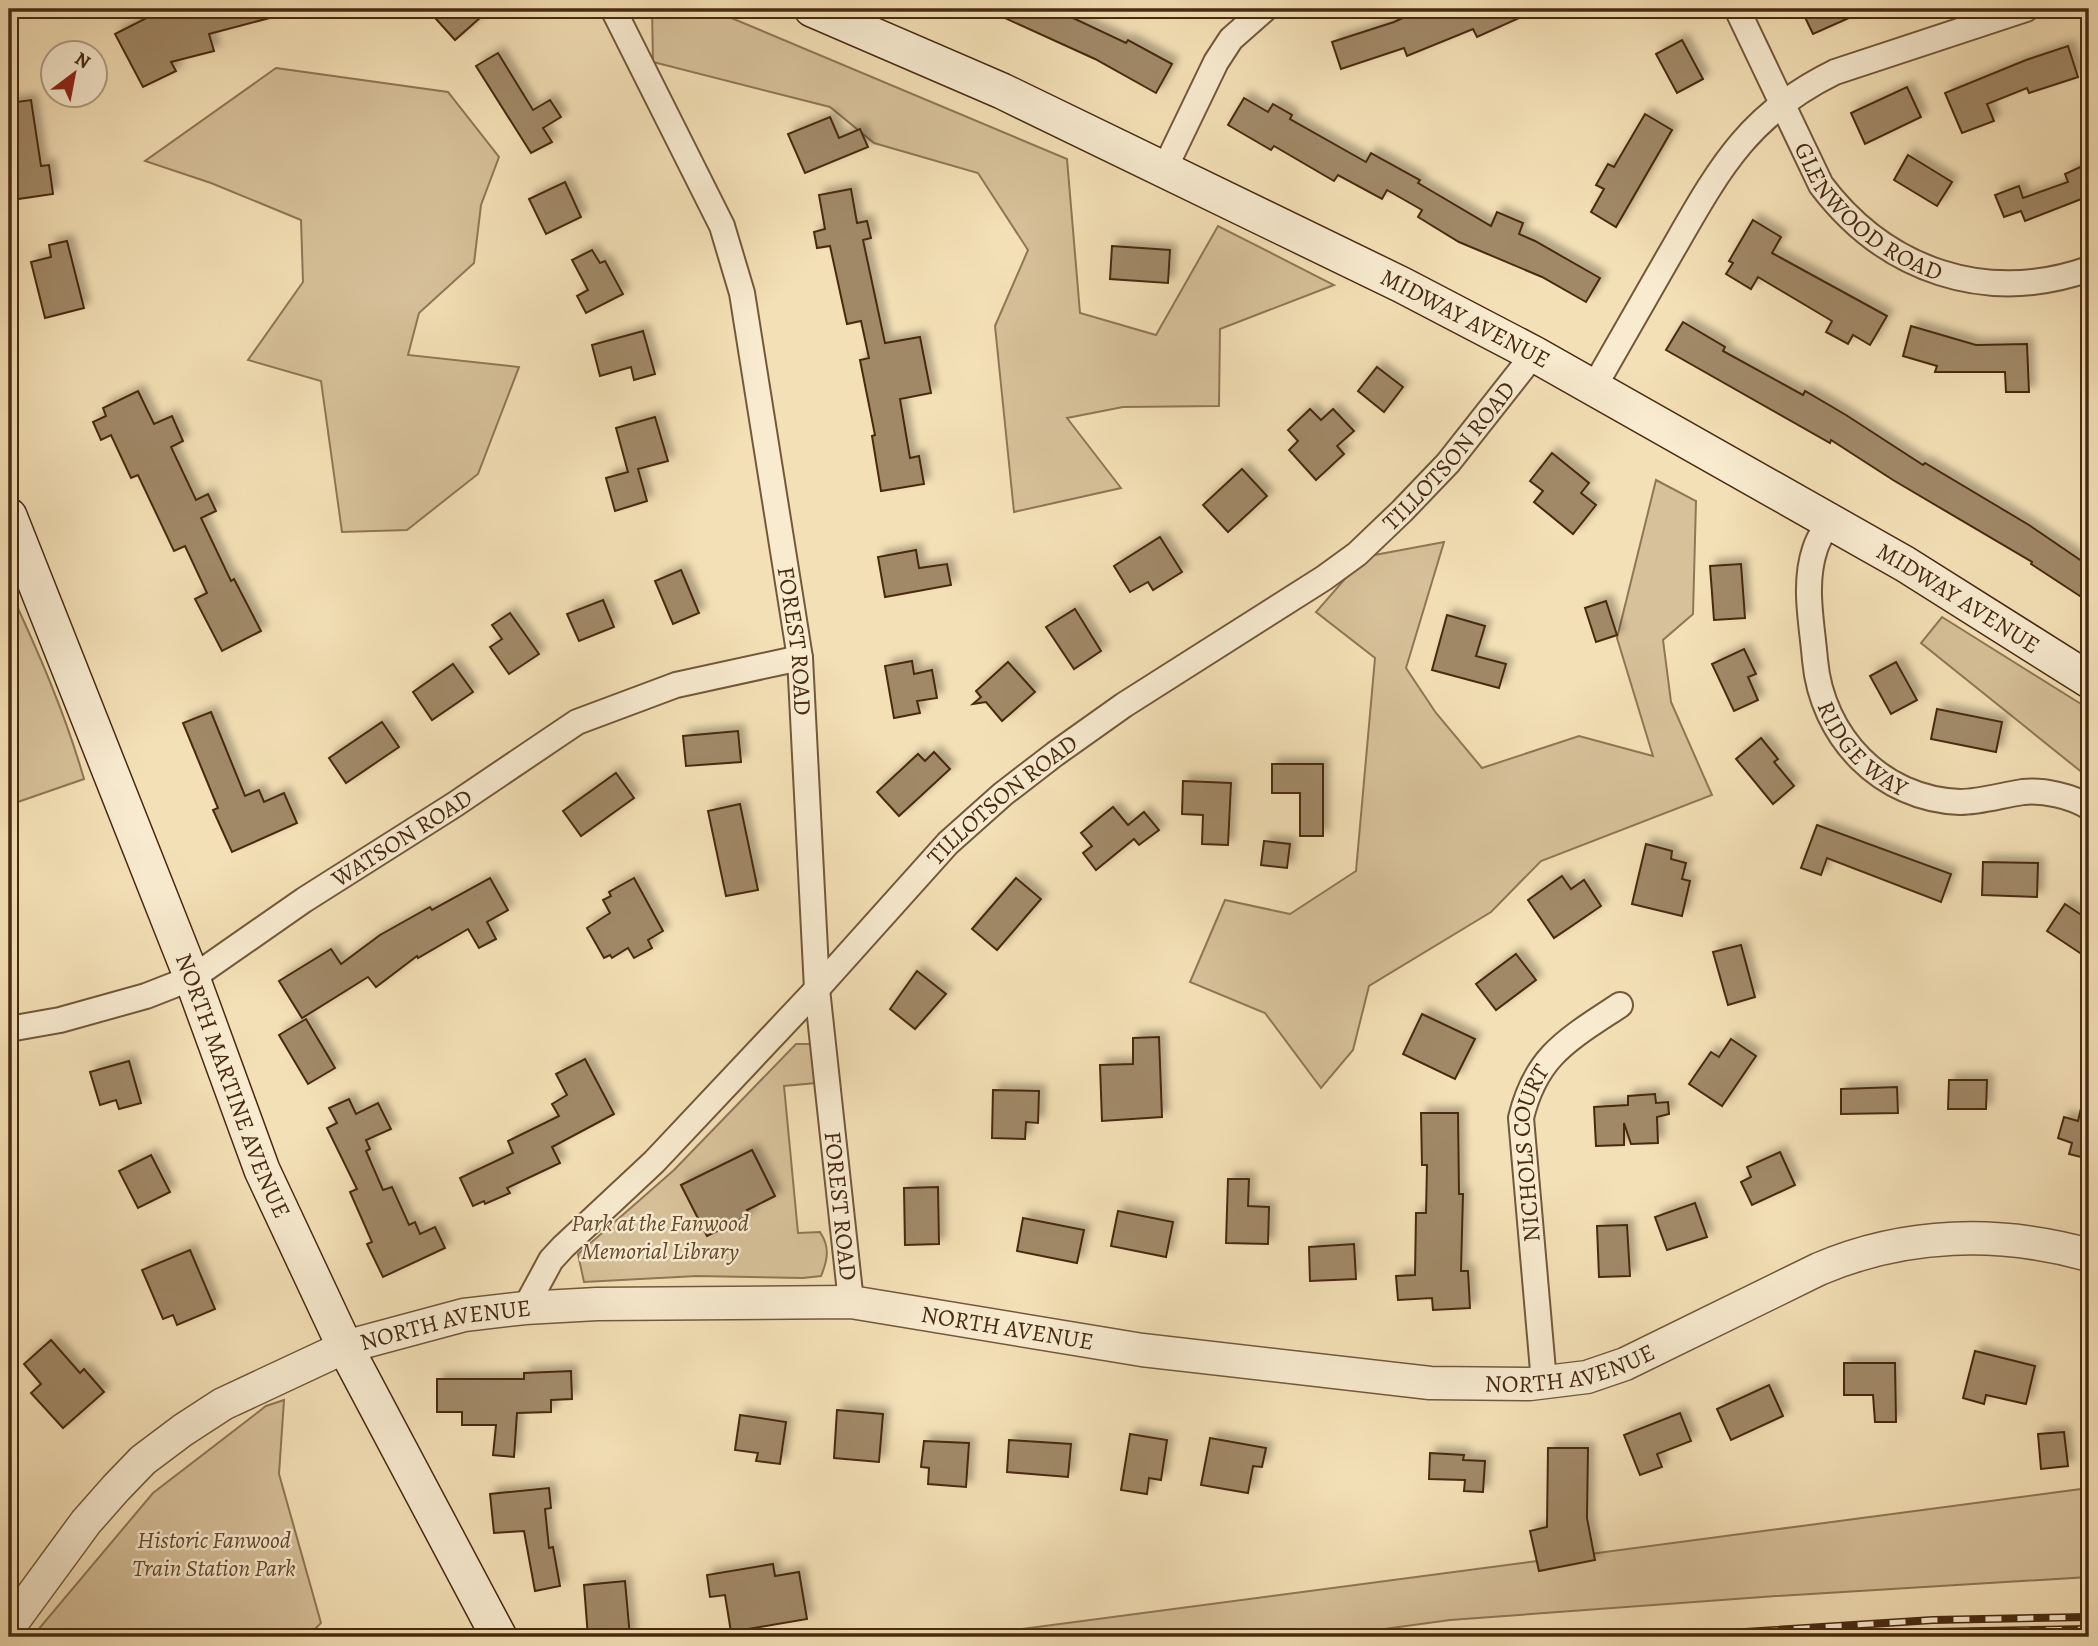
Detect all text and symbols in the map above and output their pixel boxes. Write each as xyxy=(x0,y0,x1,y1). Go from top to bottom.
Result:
north arrow xyxy=(38,38,108,108)
text: N xyxy=(70,46,95,75)
street label: GLENWOOD ROAD xyxy=(1787,137,1947,288)
street label: MIDWAY AVENUE xyxy=(1375,261,1556,376)
street label: TILLOTSON ROAD xyxy=(1375,375,1523,537)
street label: MIDWAY AVENUE xyxy=(1871,535,2046,661)
street label: FOREST ROAD xyxy=(770,564,819,716)
street label: RIDGE WAY xyxy=(1810,696,1914,805)
street label: TILLOTSON ROAD xyxy=(920,727,1084,872)
street label: WATSON ROAD xyxy=(325,781,479,895)
street label: NORTH MARTINE AVENUE xyxy=(168,948,298,1223)
street label: NICHOLS COURT xyxy=(1504,1058,1557,1243)
street label: FOREST ROAD xyxy=(817,1130,865,1282)
park label: Park at the Fanwood Memorial Library xyxy=(571,1207,749,1267)
street label: NORTH AVENUE xyxy=(356,1291,532,1358)
street label: NORTH AVENUE xyxy=(919,1298,1096,1358)
street label: NORTH AVENUE xyxy=(1484,1336,1660,1400)
park label: Historic Fanwood Train Station Park xyxy=(132,1524,296,1584)

